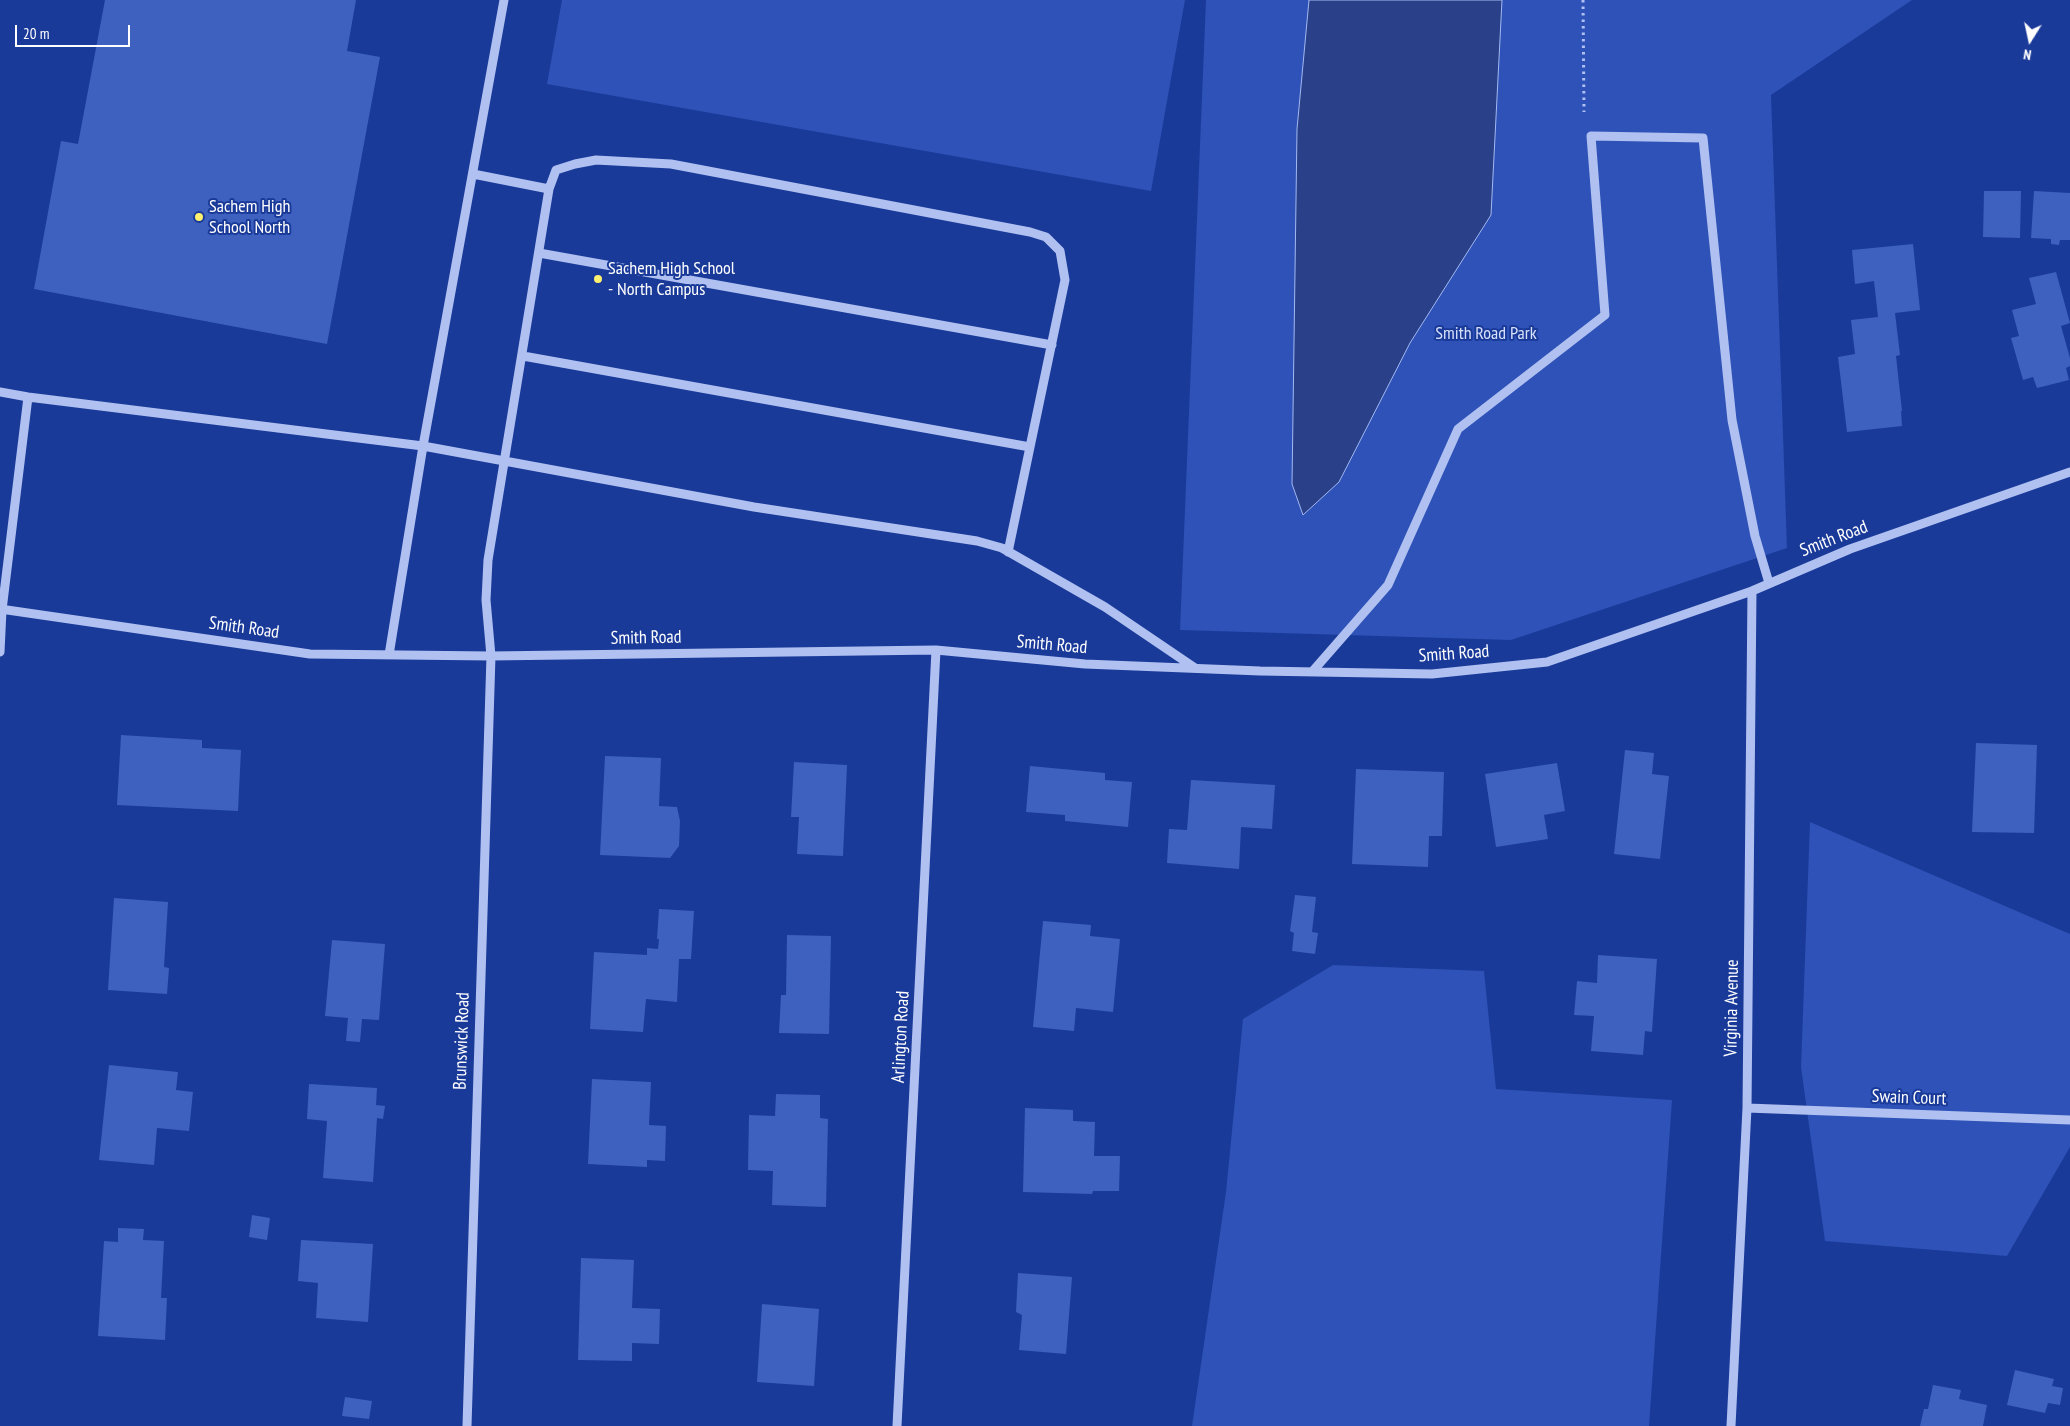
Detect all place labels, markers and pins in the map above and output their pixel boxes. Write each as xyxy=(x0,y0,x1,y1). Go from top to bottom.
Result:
place label: Sachem High School North xyxy=(209,196,290,238)
marker: Sachem High School North xyxy=(193,211,205,223)
place label: Sachem High School - North Campus xyxy=(608,258,735,300)
marker: Sachem High School - North Campus xyxy=(592,273,604,285)

